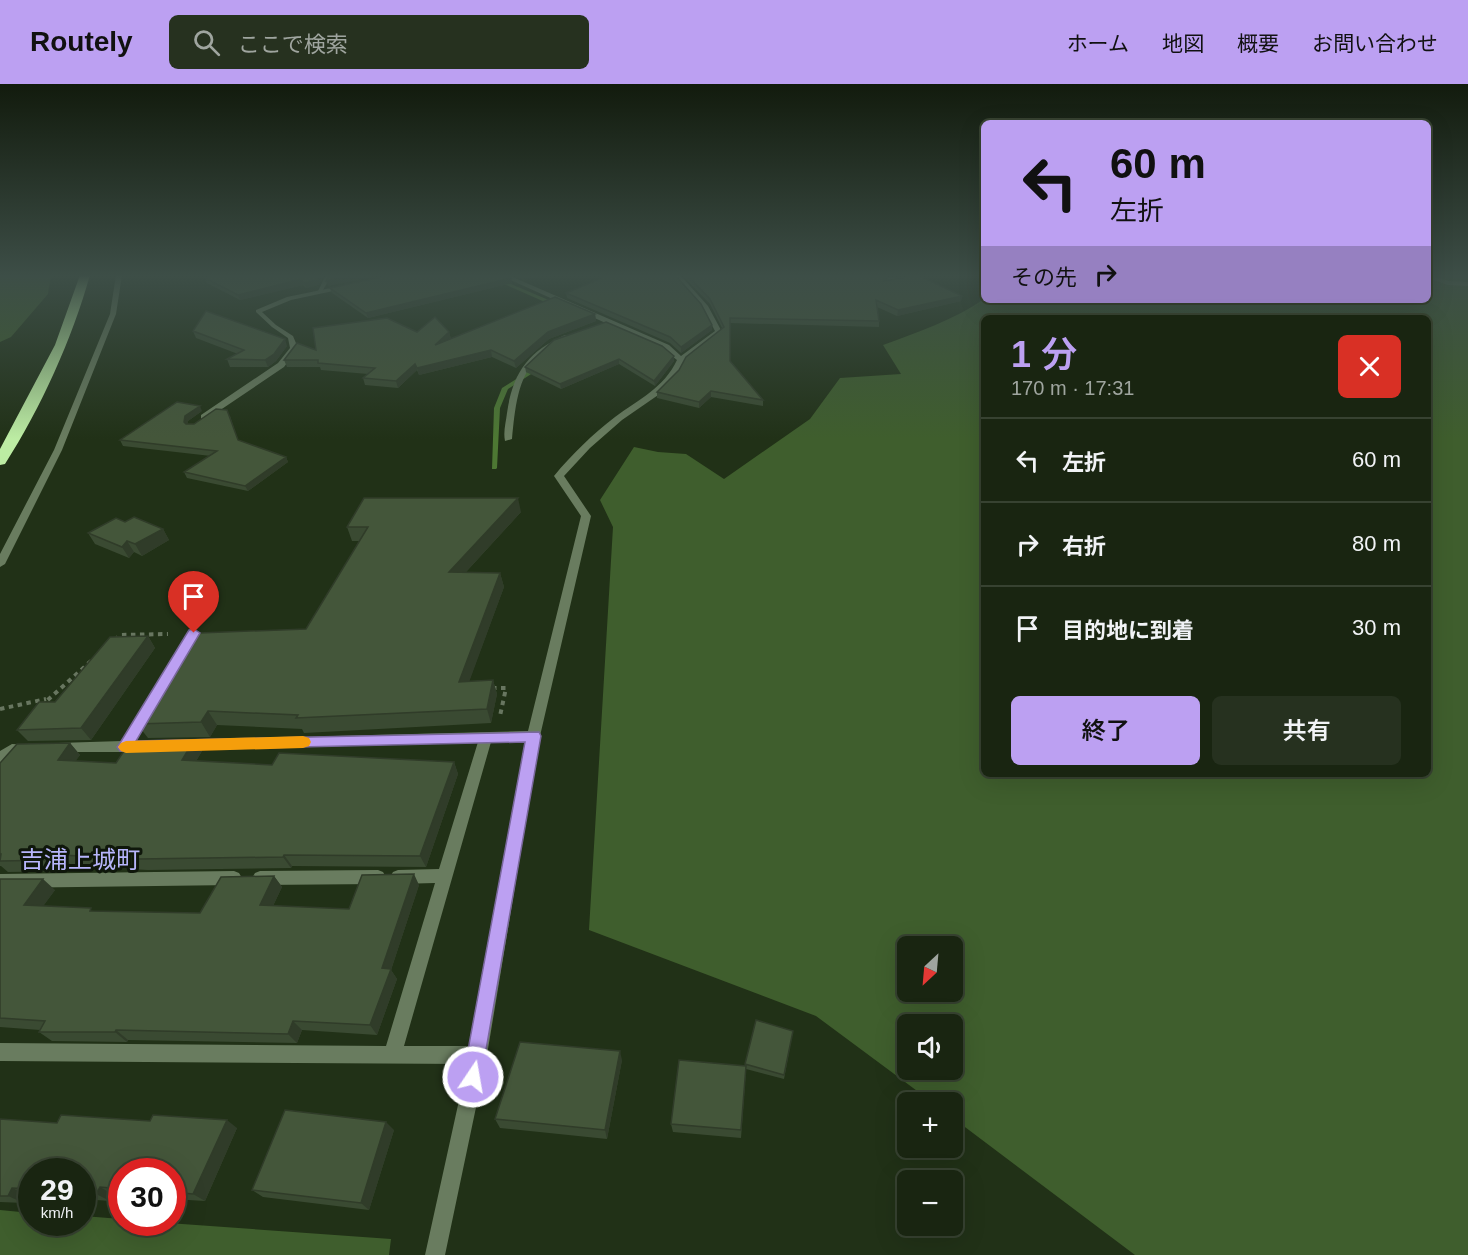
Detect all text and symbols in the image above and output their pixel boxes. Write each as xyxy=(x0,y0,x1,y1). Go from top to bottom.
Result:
search box xyxy=(169,15,589,69)
text: Routely xyxy=(30,26,133,57)
icon: search xyxy=(190,26,223,59)
text: ここで検索 xyxy=(238,32,348,57)
text: ホーム xyxy=(1067,32,1129,55)
text: 地図 xyxy=(1162,32,1204,55)
text: 概要 xyxy=(1237,32,1279,55)
text: お問い合わせ xyxy=(1312,32,1438,55)
text: 60 m xyxy=(1110,140,1206,187)
icon: left xyxy=(1011,144,1089,222)
text: 左折 xyxy=(1110,196,1164,226)
icon: right xyxy=(1089,258,1122,291)
text: その先 xyxy=(1011,265,1077,290)
text: 1 分 xyxy=(1011,334,1077,375)
button: close xyxy=(1338,335,1401,398)
text: 170 m · 17:31 xyxy=(1011,377,1134,399)
icon: left xyxy=(1011,444,1044,477)
text: 60 m xyxy=(1352,447,1401,472)
text: 左折 xyxy=(1062,450,1106,475)
icon: right xyxy=(1011,528,1044,561)
text: 80 m xyxy=(1352,531,1401,556)
text: 右折 xyxy=(1062,534,1106,559)
pin xyxy=(168,571,219,633)
icon: arrive xyxy=(177,580,210,613)
icon: arrive xyxy=(1011,612,1044,645)
text: 30 m xyxy=(1352,615,1401,640)
text: 目的地に到着 xyxy=(1062,618,1194,643)
button: 終了 xyxy=(1011,696,1200,765)
button: 共有 xyxy=(1212,696,1401,765)
district label: 吉浦上城町 xyxy=(20,846,140,873)
north arrow xyxy=(897,936,963,1002)
map controls xyxy=(897,936,963,1236)
button: sound xyxy=(897,1014,963,1080)
position arrow xyxy=(441,1045,505,1109)
button: + xyxy=(897,1092,963,1158)
speed limit sign: 30 xyxy=(108,1158,186,1236)
button: − xyxy=(897,1170,963,1236)
text: 29 xyxy=(40,1173,74,1206)
text: km/h xyxy=(41,1204,73,1221)

